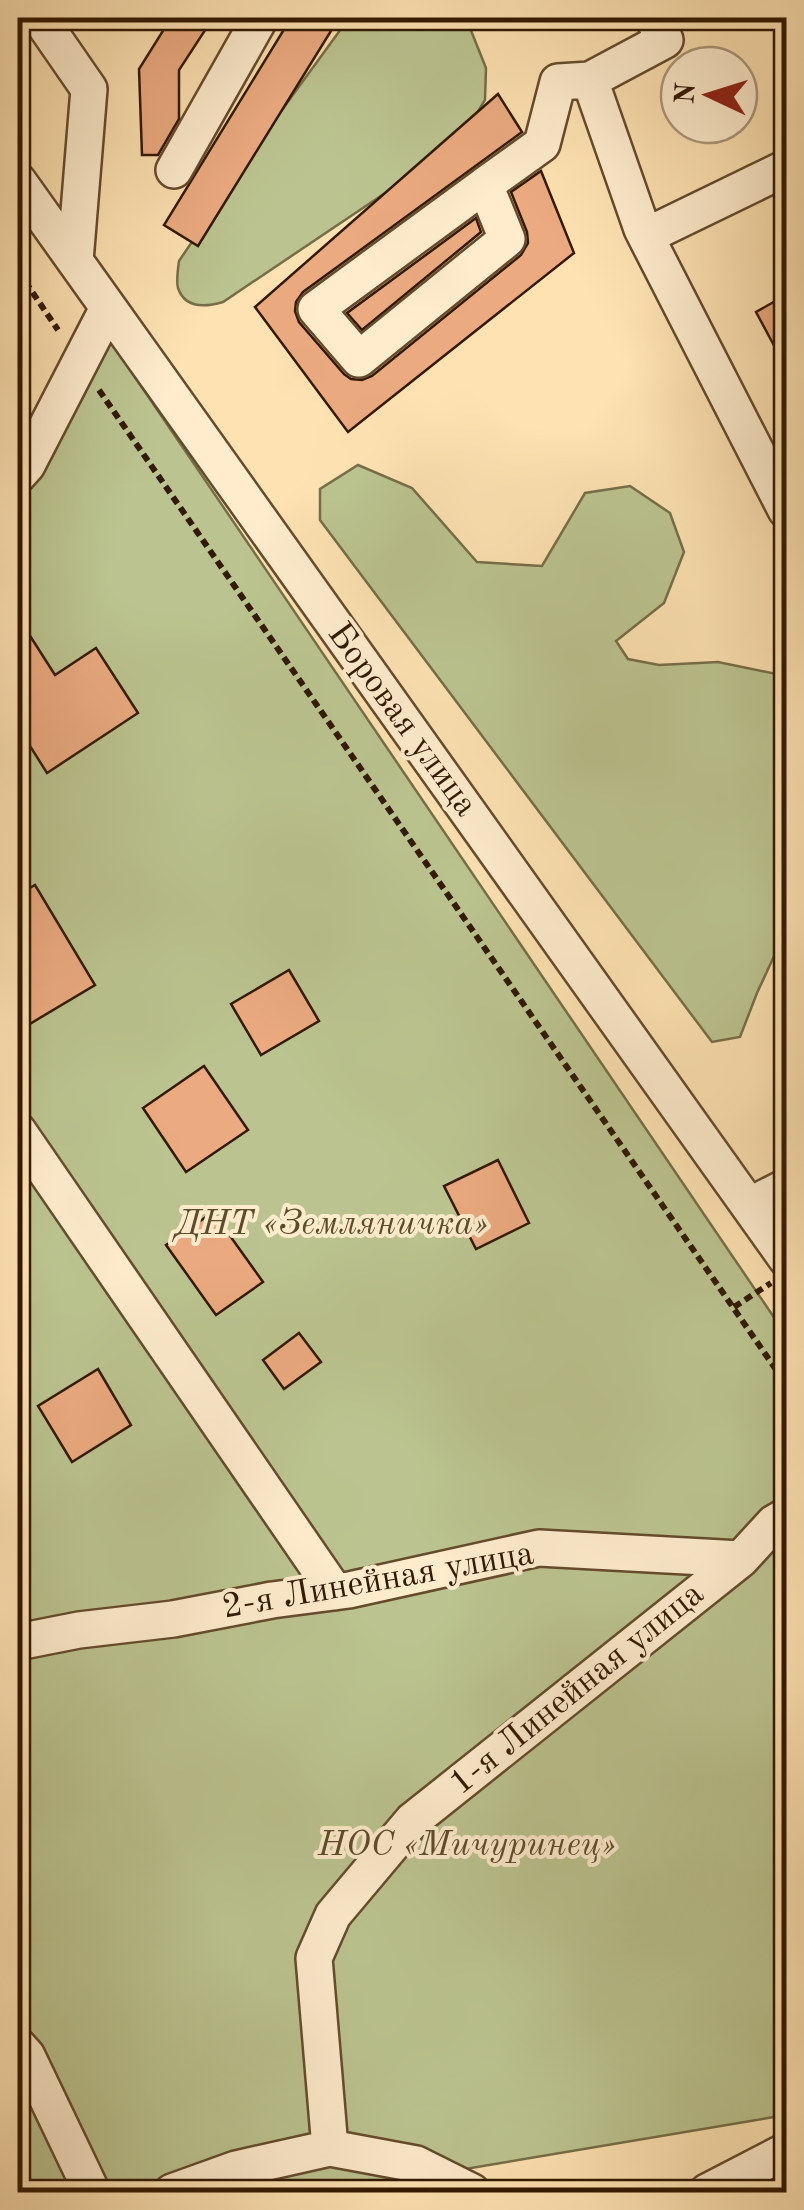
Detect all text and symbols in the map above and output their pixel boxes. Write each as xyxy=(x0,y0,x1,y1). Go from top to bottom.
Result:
north arrow xyxy=(659,45,759,145)
text: N xyxy=(672,81,702,105)
street label: Боровая улица xyxy=(320,617,484,823)
park label: ДНТ «Земляничка» xyxy=(171,1207,489,1242)
street label: 2-я Линейная улица xyxy=(220,1536,536,1626)
street label: 1-я Линейная улица xyxy=(443,1576,711,1802)
park label: НОС «Мичуринец» xyxy=(317,1828,616,1863)

